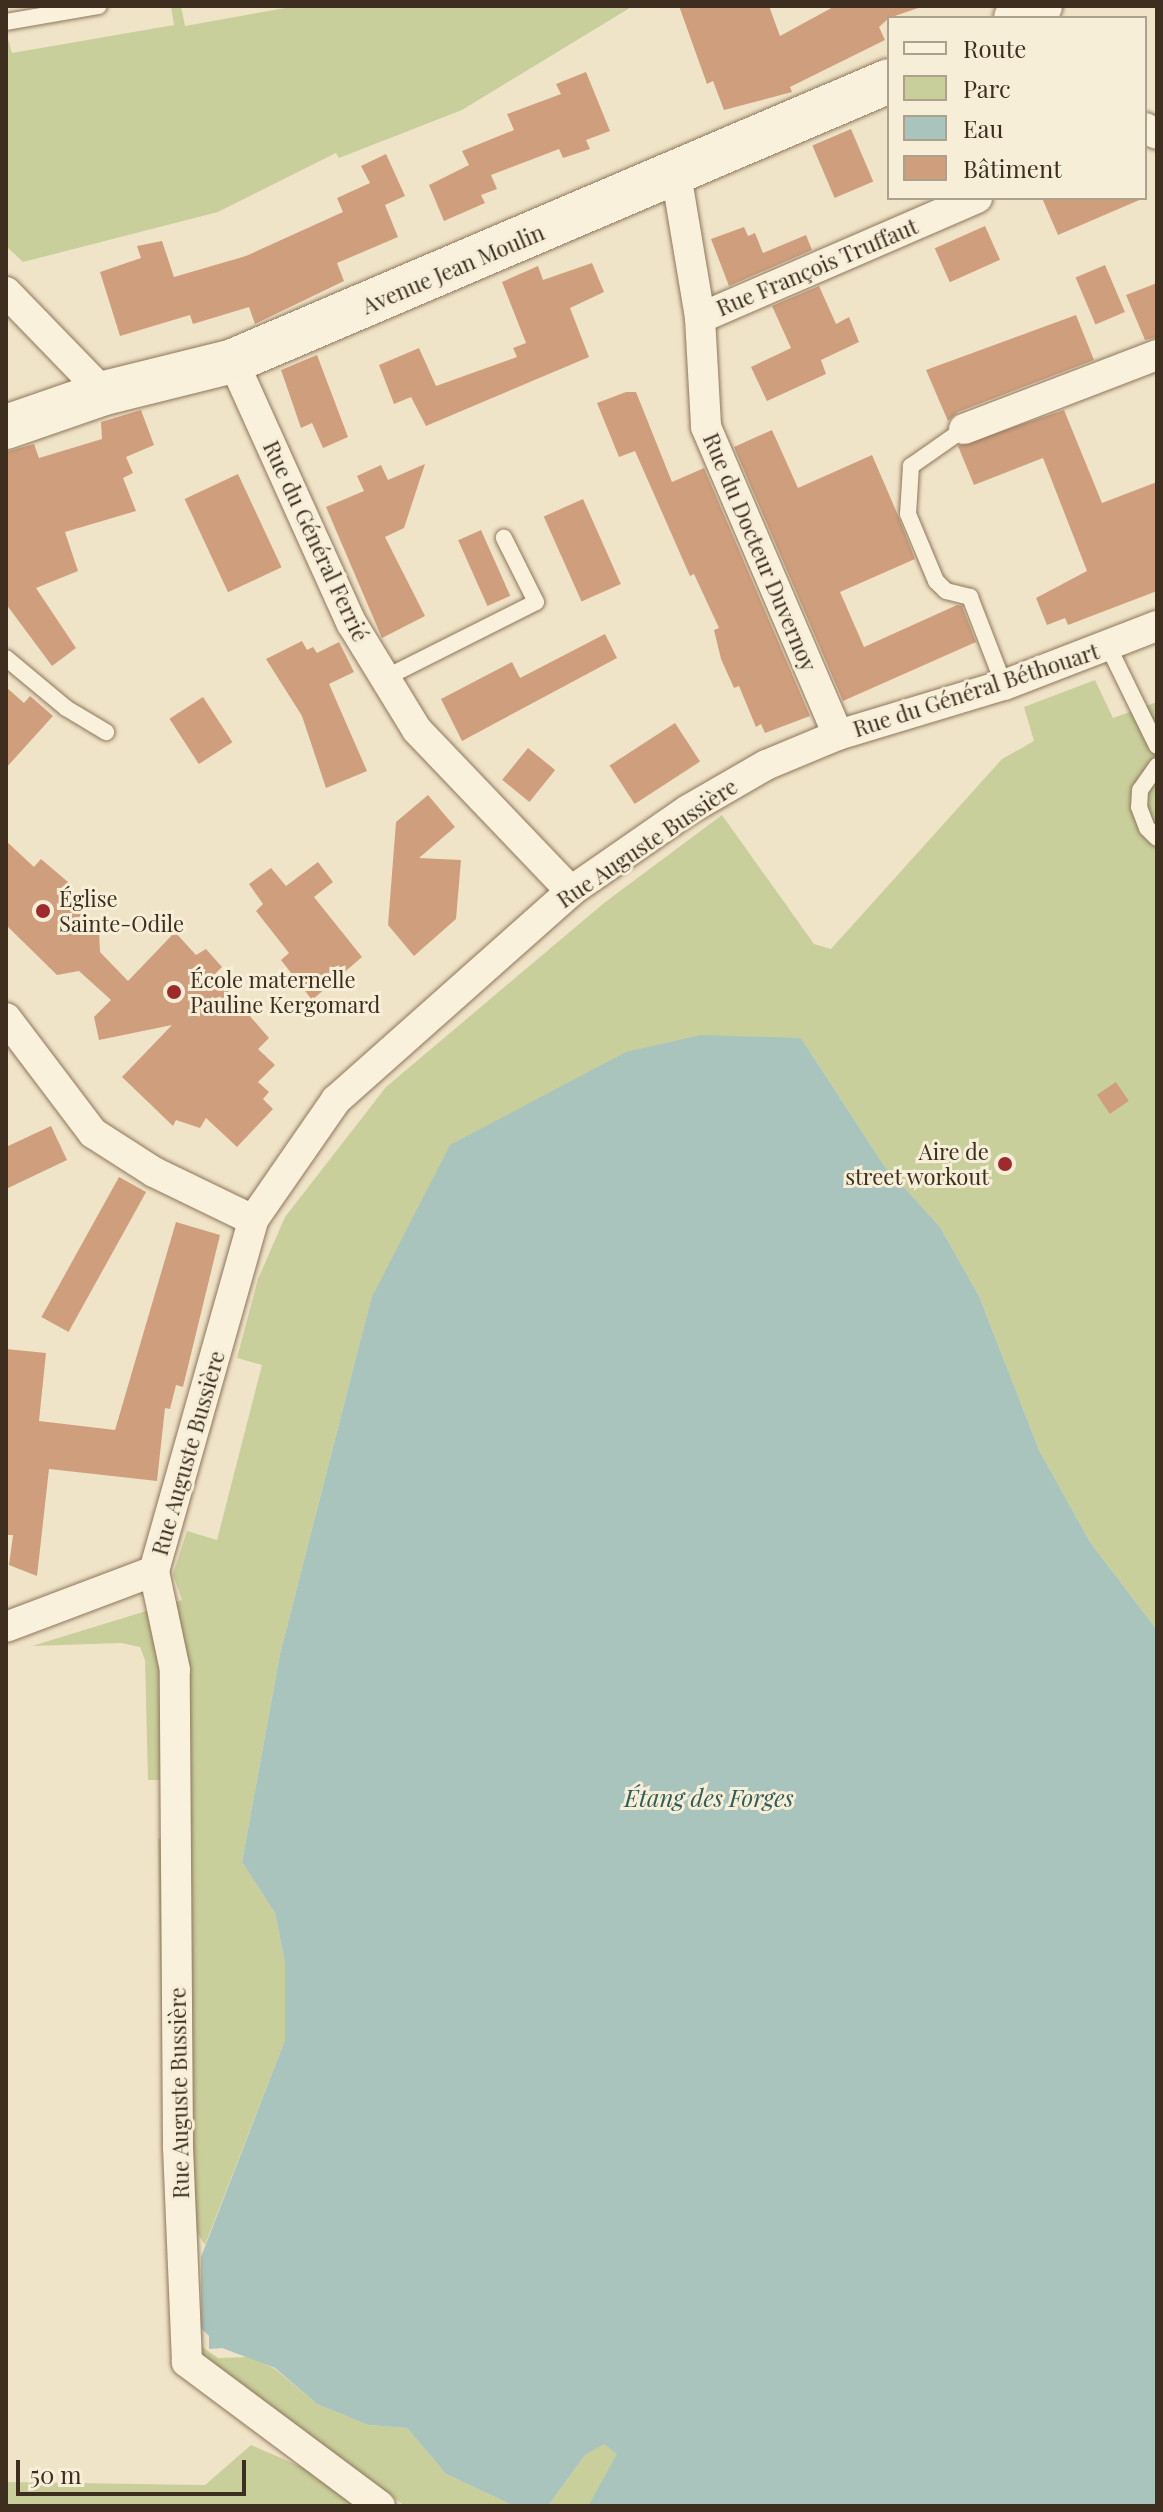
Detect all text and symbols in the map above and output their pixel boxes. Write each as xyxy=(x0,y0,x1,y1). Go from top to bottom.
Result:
legend xyxy=(887,16,1147,200)
text: Route xyxy=(963,32,1026,64)
text: Parc xyxy=(963,72,1011,104)
text: Eau xyxy=(963,112,1004,144)
text: Bâtiment xyxy=(963,152,1062,184)
street label: Rue François Truffaut xyxy=(712,213,922,321)
street label: Avenue Jean Moulin xyxy=(358,219,548,319)
street label: Rue du Docteur Duvernoy xyxy=(698,429,822,675)
street label: Rue du Général Ferrié xyxy=(258,436,374,646)
street label: Rue du Général Béthouart xyxy=(850,638,1102,742)
street label: Rue Auguste Bussière xyxy=(552,773,742,913)
place label: Église Sainte-Odile xyxy=(59,885,184,936)
marker: Église Sainte-Odile xyxy=(34,902,52,920)
place label: École maternelle Pauline Kergomard xyxy=(190,966,380,1018)
marker: École maternelle Pauline Kergomard xyxy=(165,983,183,1001)
place label: Aire de street workout xyxy=(844,1138,989,1190)
marker: Aire de street workout xyxy=(996,1155,1014,1173)
street label: Rue Auguste Bussière xyxy=(146,1347,230,1559)
water label: Étang des Forges xyxy=(624,1784,794,1812)
street label: Rue Auguste Bussière xyxy=(164,1987,194,2199)
scale bar xyxy=(20,2444,250,2494)
text: 50 m xyxy=(30,2458,82,2490)

